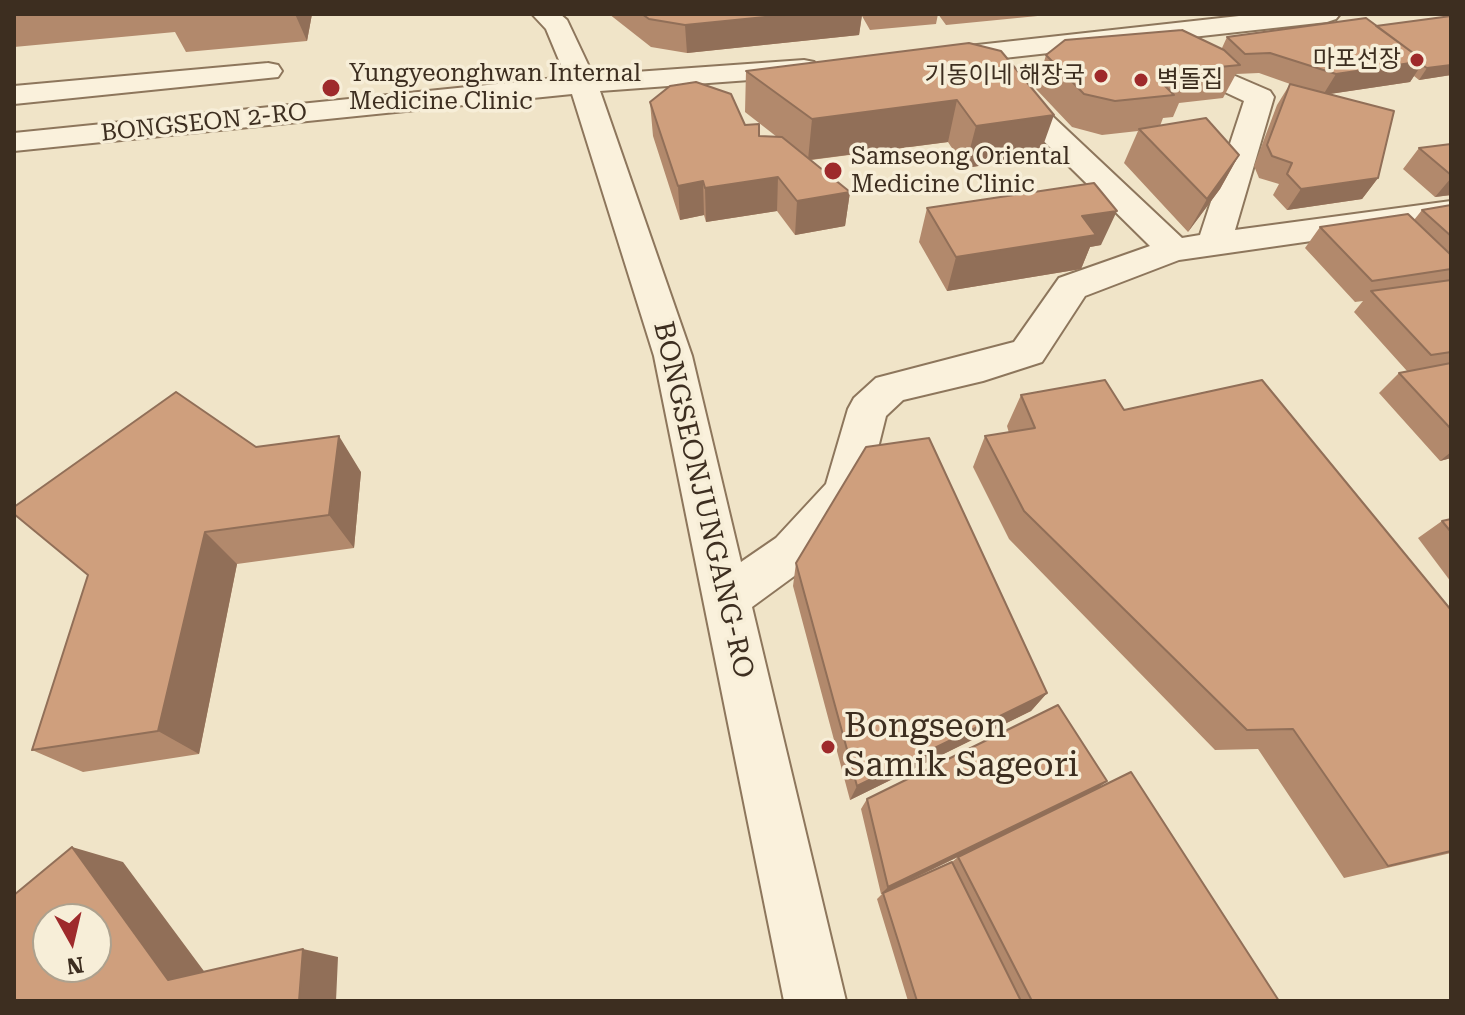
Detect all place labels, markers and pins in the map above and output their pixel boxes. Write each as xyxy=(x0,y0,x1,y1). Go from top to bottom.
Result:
place label: 마포선장 xyxy=(1313,46,1401,74)
marker: 마포선장 xyxy=(1408,51,1426,69)
place label: Yungyeonghwan Internal Medicine Clinic xyxy=(349,60,641,116)
place label: 기동이네 해장국 xyxy=(924,62,1085,90)
place label: 벽돌집 xyxy=(1157,66,1223,94)
marker: 기동이네 해장국 xyxy=(1092,67,1110,85)
marker: 벽돌집 xyxy=(1132,71,1150,89)
marker: Yungyeonghwan Internal Medicine Clinic xyxy=(320,77,342,99)
place label: Samseong Oriental Medicine Clinic xyxy=(851,143,1070,199)
marker: Samseong Oriental Medicine Clinic xyxy=(822,160,844,182)
place label: Bongseon Samik Sageori xyxy=(844,707,1079,786)
marker: Bongseon Samik Sageori xyxy=(819,738,837,756)

